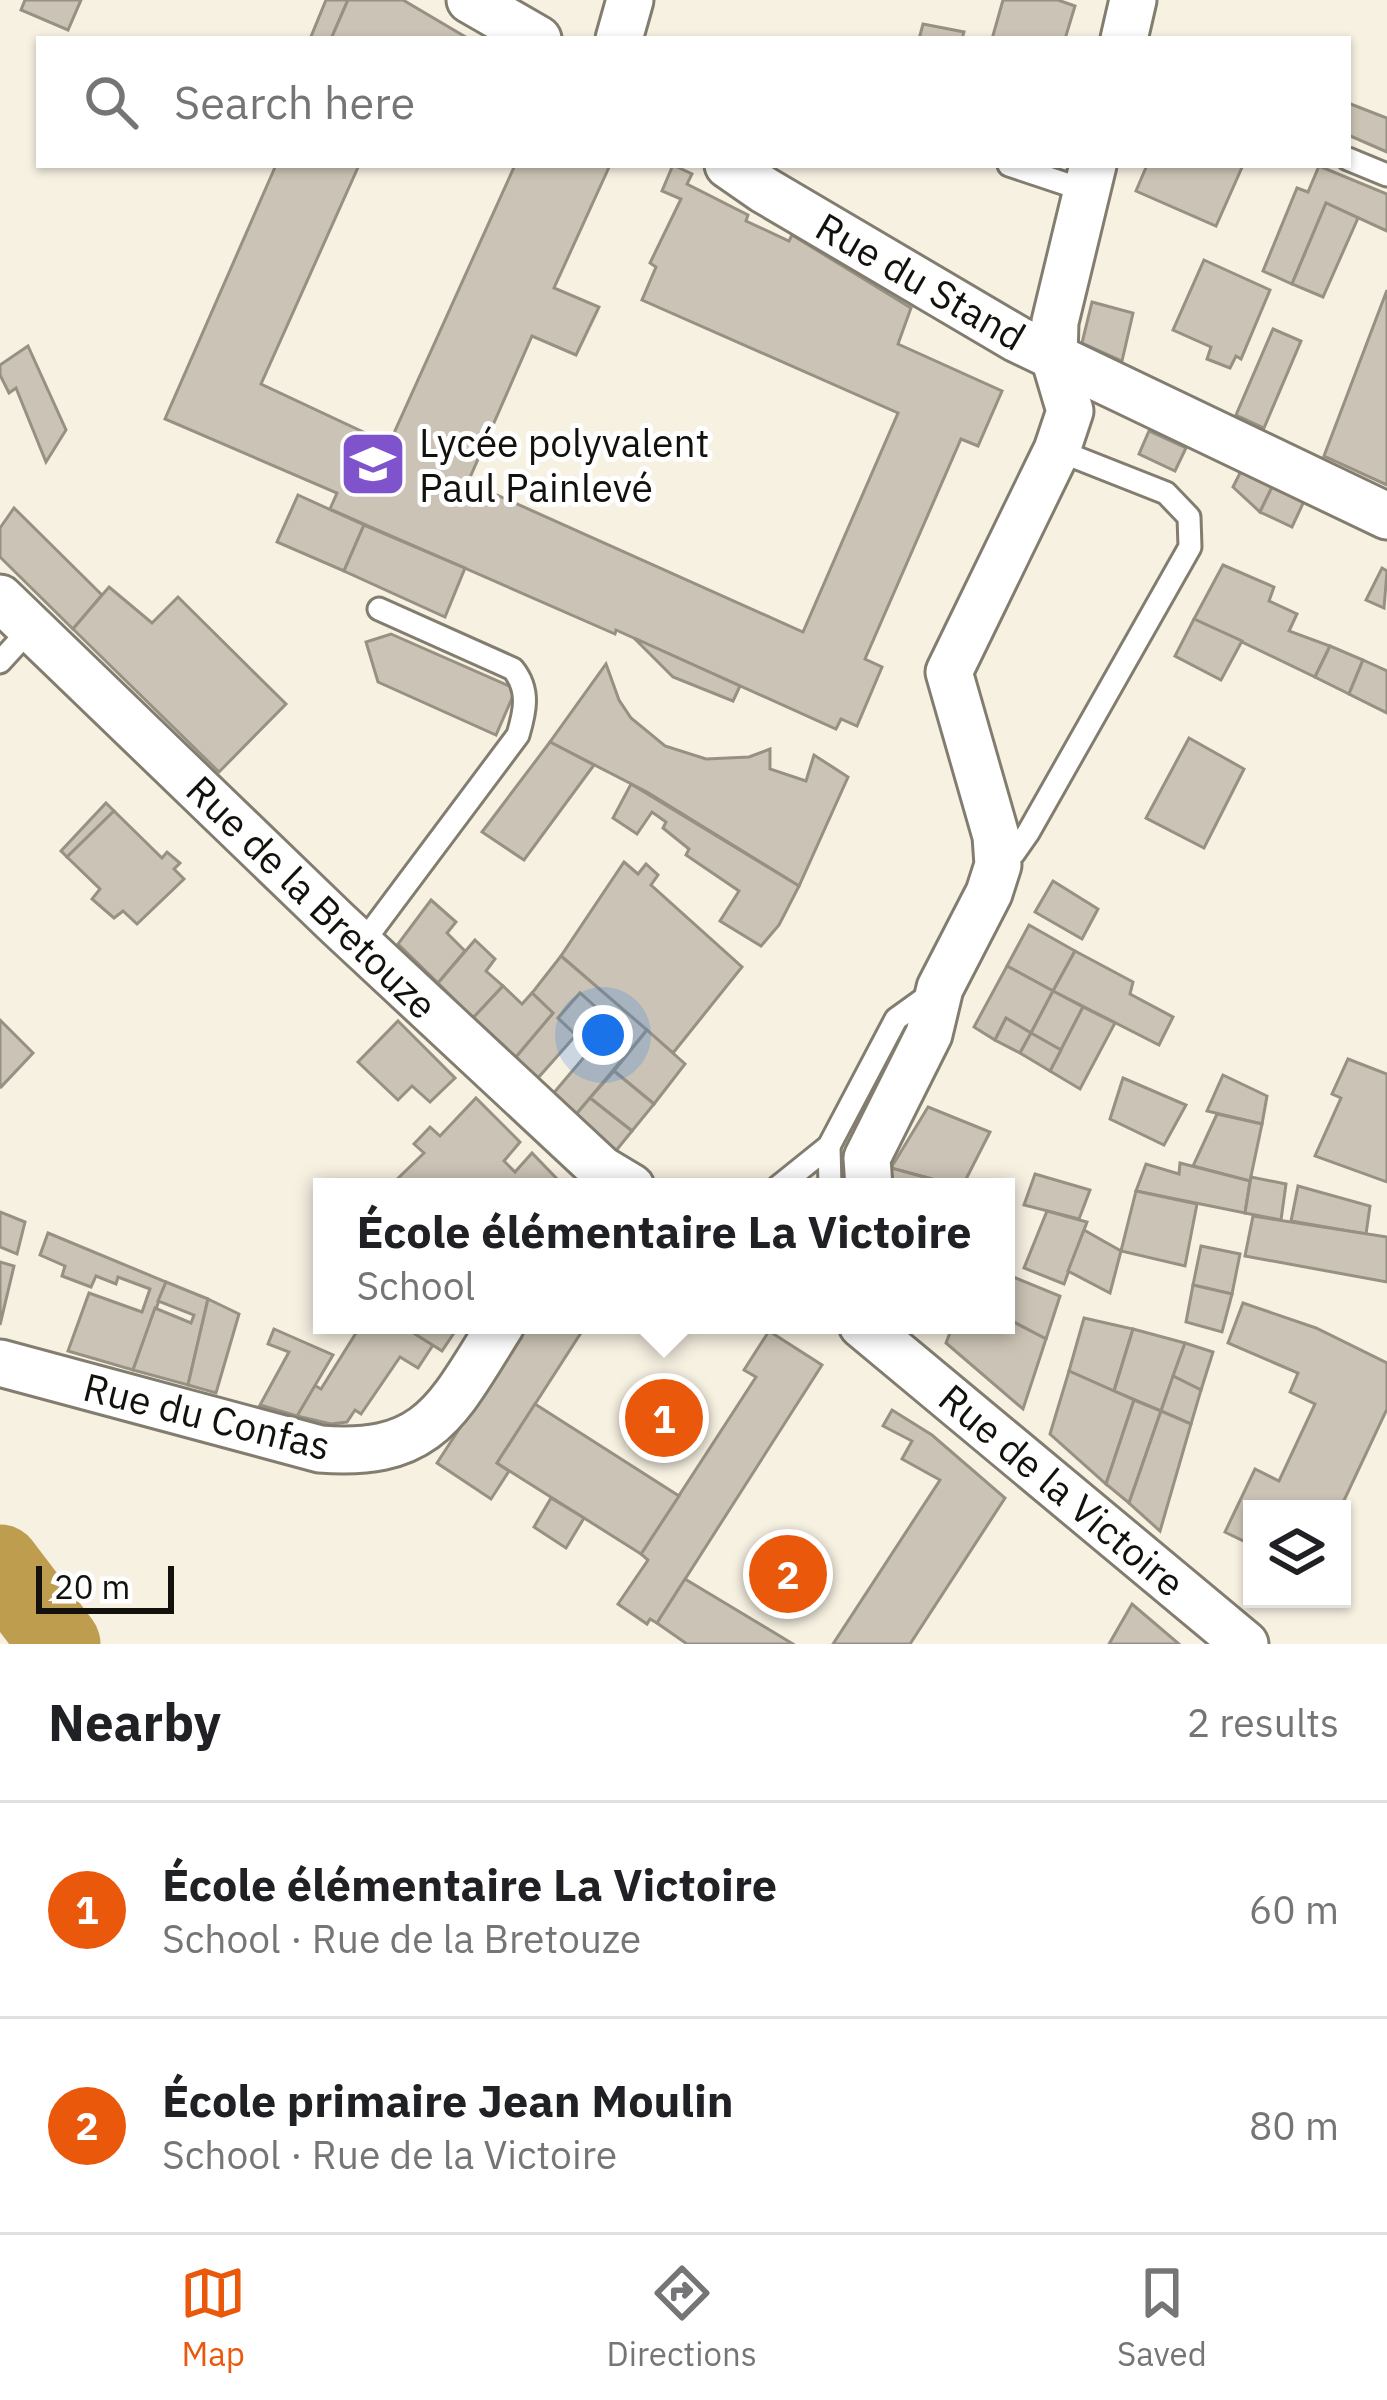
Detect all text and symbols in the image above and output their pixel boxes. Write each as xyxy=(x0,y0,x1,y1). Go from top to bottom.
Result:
search box xyxy=(36,36,1351,168)
icon: search xyxy=(78,69,144,135)
text: Search here xyxy=(174,73,415,131)
street label: Rue du Stand xyxy=(807,201,1035,361)
place label: Lycée polyvalent Paul Painlevé xyxy=(419,417,709,513)
school or university icon: Lycée polyvalent Paul Painlevé xyxy=(338,429,408,499)
street label: Rue de la Bretouze xyxy=(176,764,448,1030)
your location xyxy=(573,1005,633,1065)
popup xyxy=(313,1178,1015,1334)
text: École élémentaire La Victoire xyxy=(356,1202,972,1260)
text: School xyxy=(356,1260,475,1311)
street label: Rue du Confas xyxy=(78,1361,336,1471)
street label: Rue de la Victoire xyxy=(929,1372,1195,1608)
pin: 1 xyxy=(625,1373,703,1463)
map controls xyxy=(1243,1500,1351,1608)
button: layers xyxy=(1243,1500,1351,1608)
pin: 2 xyxy=(749,1529,827,1619)
scale bar xyxy=(36,1560,174,1613)
text: 20 m xyxy=(54,1565,130,1608)
text: Nearby xyxy=(48,1689,221,1755)
text: 2 results xyxy=(1187,1697,1339,1748)
text: École élémentaire La Victoire xyxy=(162,1855,777,1913)
text: 1 xyxy=(75,1884,99,1935)
text: 60 m xyxy=(1249,1884,1339,1935)
text: School · Rue de la Bretouze xyxy=(162,1913,641,1964)
text: École primaire Jean Moulin xyxy=(162,2071,734,2129)
text: 2 xyxy=(75,2100,99,2151)
text: 80 m xyxy=(1249,2100,1339,2151)
text: School · Rue de la Victoire xyxy=(162,2129,617,2180)
tab: Map xyxy=(180,2260,246,2375)
tab: Directions xyxy=(607,2260,757,2375)
tab: Saved xyxy=(1117,2260,1207,2375)

